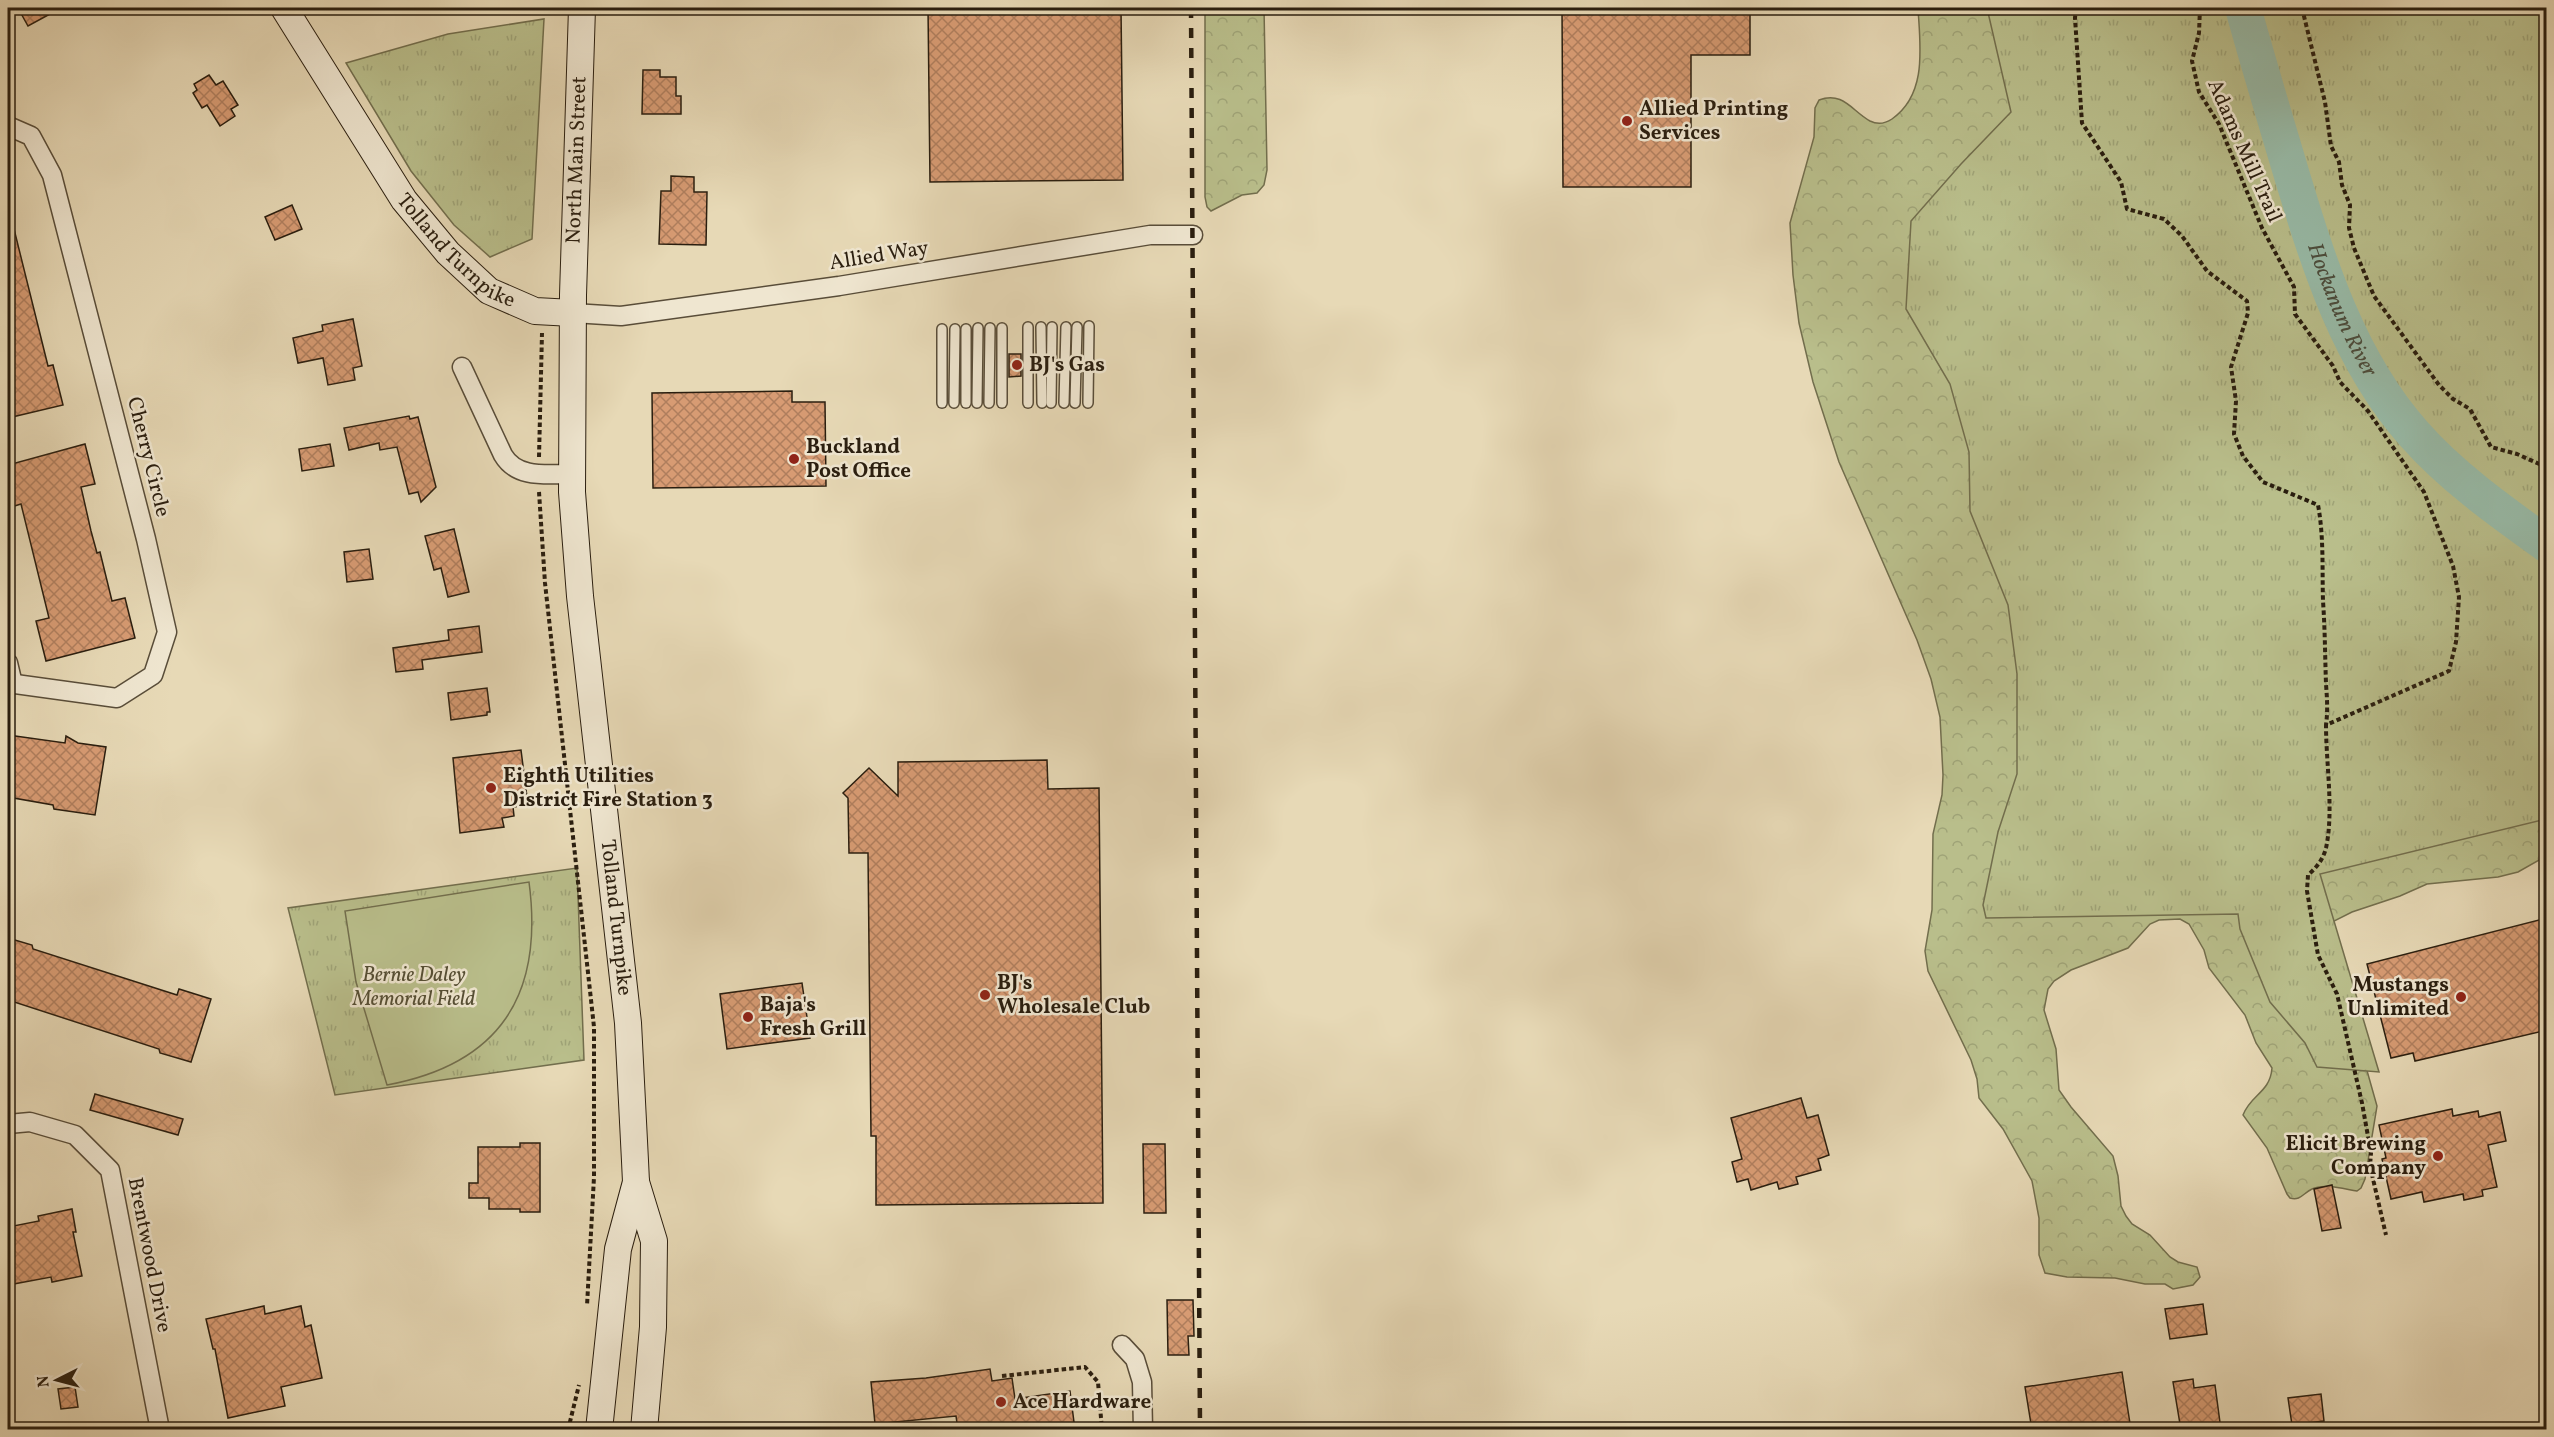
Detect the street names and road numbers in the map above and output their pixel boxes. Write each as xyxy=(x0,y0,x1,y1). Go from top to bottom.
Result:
street label: Adams Mill Trail xyxy=(2199,75,2289,227)
street label: North Main Street xyxy=(560,76,594,244)
street label: Tolland Turnpike xyxy=(390,187,520,315)
street label: Allied Way xyxy=(827,234,931,278)
street label: Cherry Circle xyxy=(119,394,177,520)
street label: Tolland Turnpike xyxy=(593,838,639,997)
street label: Brentwood Drive xyxy=(120,1175,178,1335)

